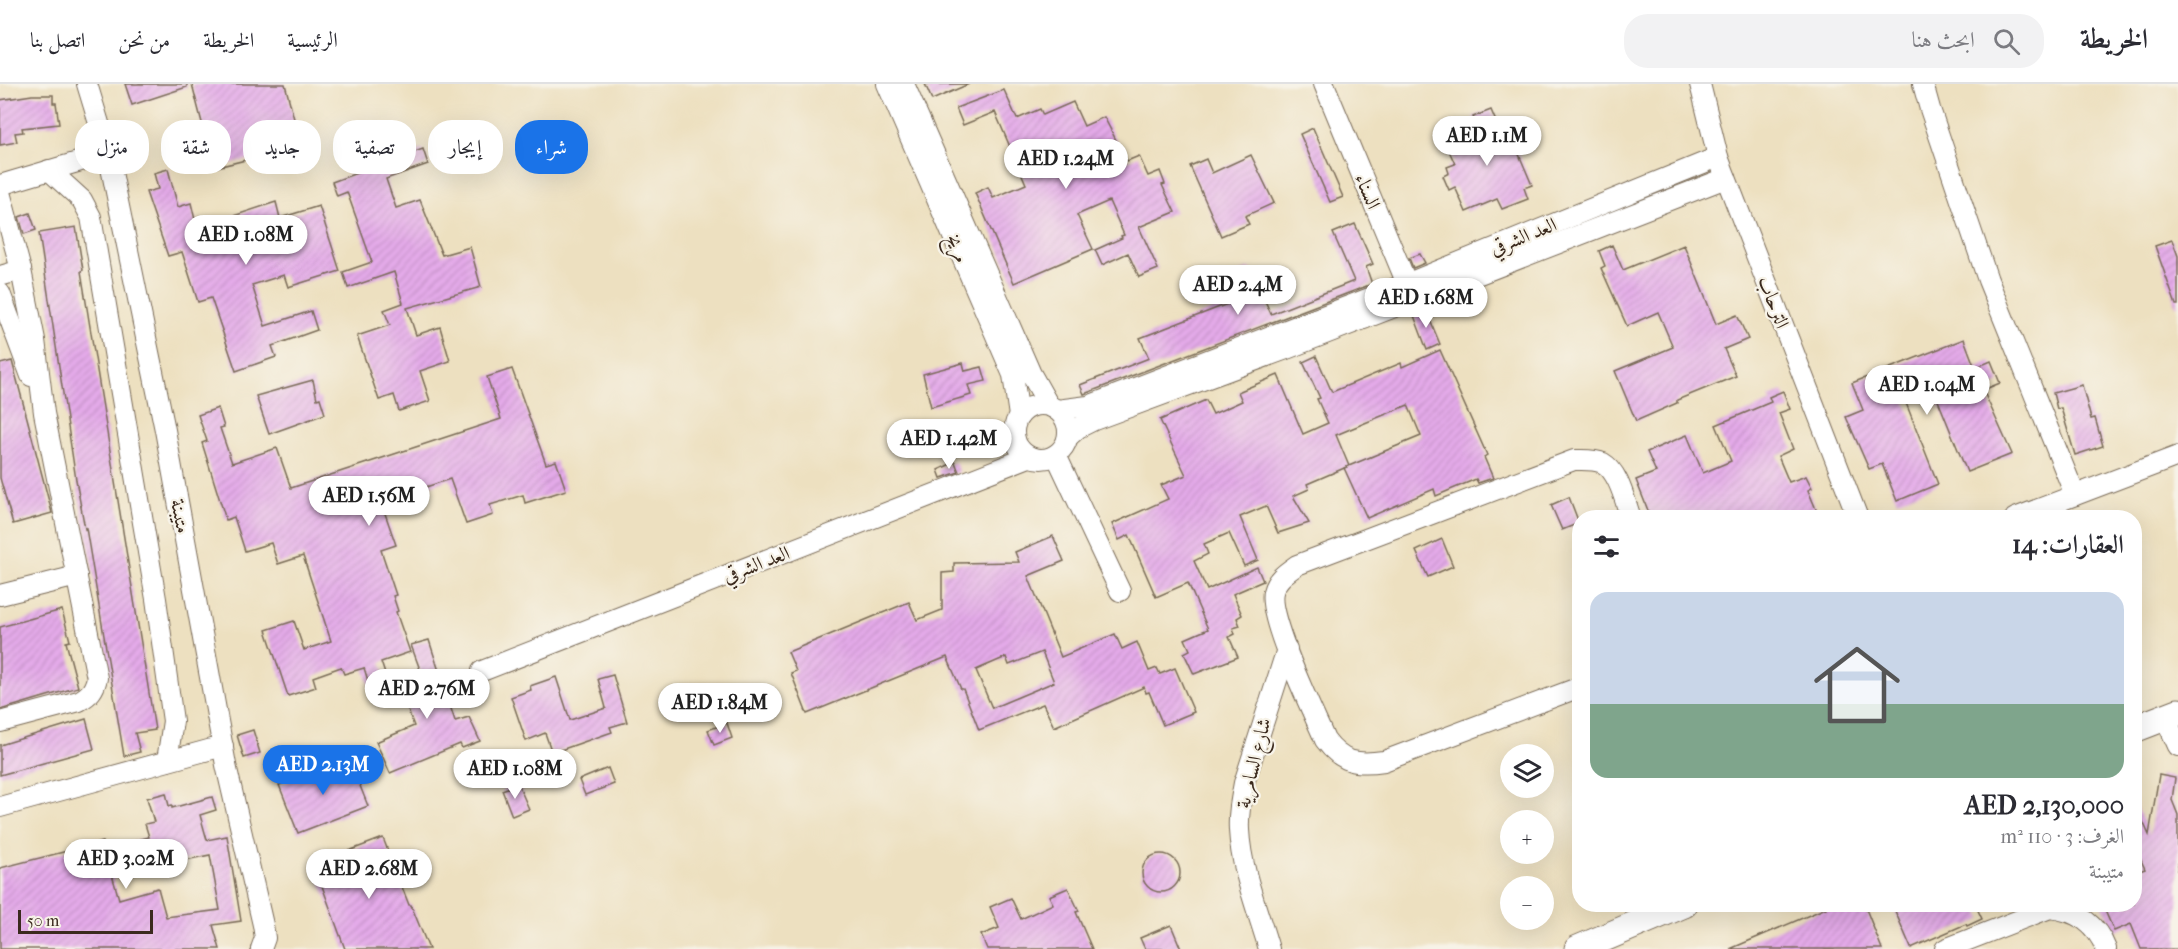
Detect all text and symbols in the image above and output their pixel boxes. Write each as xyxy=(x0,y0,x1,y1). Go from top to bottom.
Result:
search box xyxy=(1624,14,2044,68)
text: الخريطة xyxy=(2080,22,2148,55)
icon: search xyxy=(1990,25,2023,58)
text: ابحث هنا xyxy=(1911,27,1975,53)
text: اتصل بنا xyxy=(30,28,85,52)
text: من نحن xyxy=(118,28,170,52)
text: الخريطة xyxy=(203,28,254,52)
text: الرئيسية xyxy=(287,28,338,52)
pin: AED 1.1M xyxy=(1425,116,1549,167)
chip: منزل xyxy=(75,120,149,174)
chip: شقة xyxy=(161,120,231,174)
chip: جديد xyxy=(243,120,321,174)
chip: تصفية xyxy=(333,120,416,174)
chip: إيجار xyxy=(428,120,503,174)
chip: شراء xyxy=(515,120,588,174)
text: AED 1.1M xyxy=(1446,124,1528,147)
pin: AED 1.24M xyxy=(997,139,1135,190)
text: AED 1.24M xyxy=(1018,147,1114,170)
street label: السناء xyxy=(1350,170,1385,212)
street label: العد الشرقي xyxy=(1487,213,1561,264)
pin: AED 1.08M xyxy=(177,215,315,266)
text: AED 1.08M xyxy=(198,223,294,246)
street label: مريخ xyxy=(937,230,974,268)
pin: AED 2.4M xyxy=(1176,265,1300,316)
text: AED 2.4M xyxy=(1193,273,1283,296)
street label: الترحاب xyxy=(1752,273,1794,332)
pin: AED 1.68M xyxy=(1357,278,1495,329)
text: AED 1.68M xyxy=(1379,286,1473,309)
pin: AED 1.04M xyxy=(1858,365,1996,416)
text: AED 1.04M xyxy=(1879,373,1975,396)
pin: AED 1.42M xyxy=(880,419,1018,470)
text: AED 1.42M xyxy=(901,427,997,450)
pin: AED 1.56M xyxy=(300,476,438,527)
text: AED 1.56M xyxy=(323,484,415,507)
street label: متيبنة xyxy=(166,497,195,535)
text: العقارات: 14 xyxy=(2012,529,2124,560)
icon: filters xyxy=(1590,530,1623,563)
street label: العد الشرقي xyxy=(720,541,794,591)
icon: home xyxy=(1803,631,1911,739)
pin: AED 2.76M xyxy=(358,669,496,720)
text: AED 2.76M xyxy=(379,677,475,700)
pin: AED 1.84M xyxy=(651,683,789,734)
text: AED 1.84M xyxy=(672,691,768,714)
street label: شارع السامرية xyxy=(1231,716,1282,812)
map controls xyxy=(1500,744,1554,930)
button: layers xyxy=(1500,744,1554,798)
pin: AED 2.13M xyxy=(254,745,392,796)
pin: AED 1.08M xyxy=(446,749,584,800)
text: AED 2.13M xyxy=(277,753,369,776)
text: AED 1.08M xyxy=(467,757,563,780)
text: AED 2,130,000 xyxy=(1964,790,2124,821)
button: + xyxy=(1500,810,1554,864)
text: الغرف: 3 · 110 m² xyxy=(2001,825,2124,848)
pin: AED 3.02M xyxy=(57,839,195,890)
text: AED 3.02M xyxy=(78,847,174,870)
pin: AED 2.68M xyxy=(300,849,438,900)
text: AED 2.68M xyxy=(320,857,418,880)
text: متيبنة xyxy=(2089,860,2124,883)
button: − xyxy=(1500,876,1554,930)
scale bar xyxy=(18,907,153,934)
text: 50 m xyxy=(27,911,59,930)

